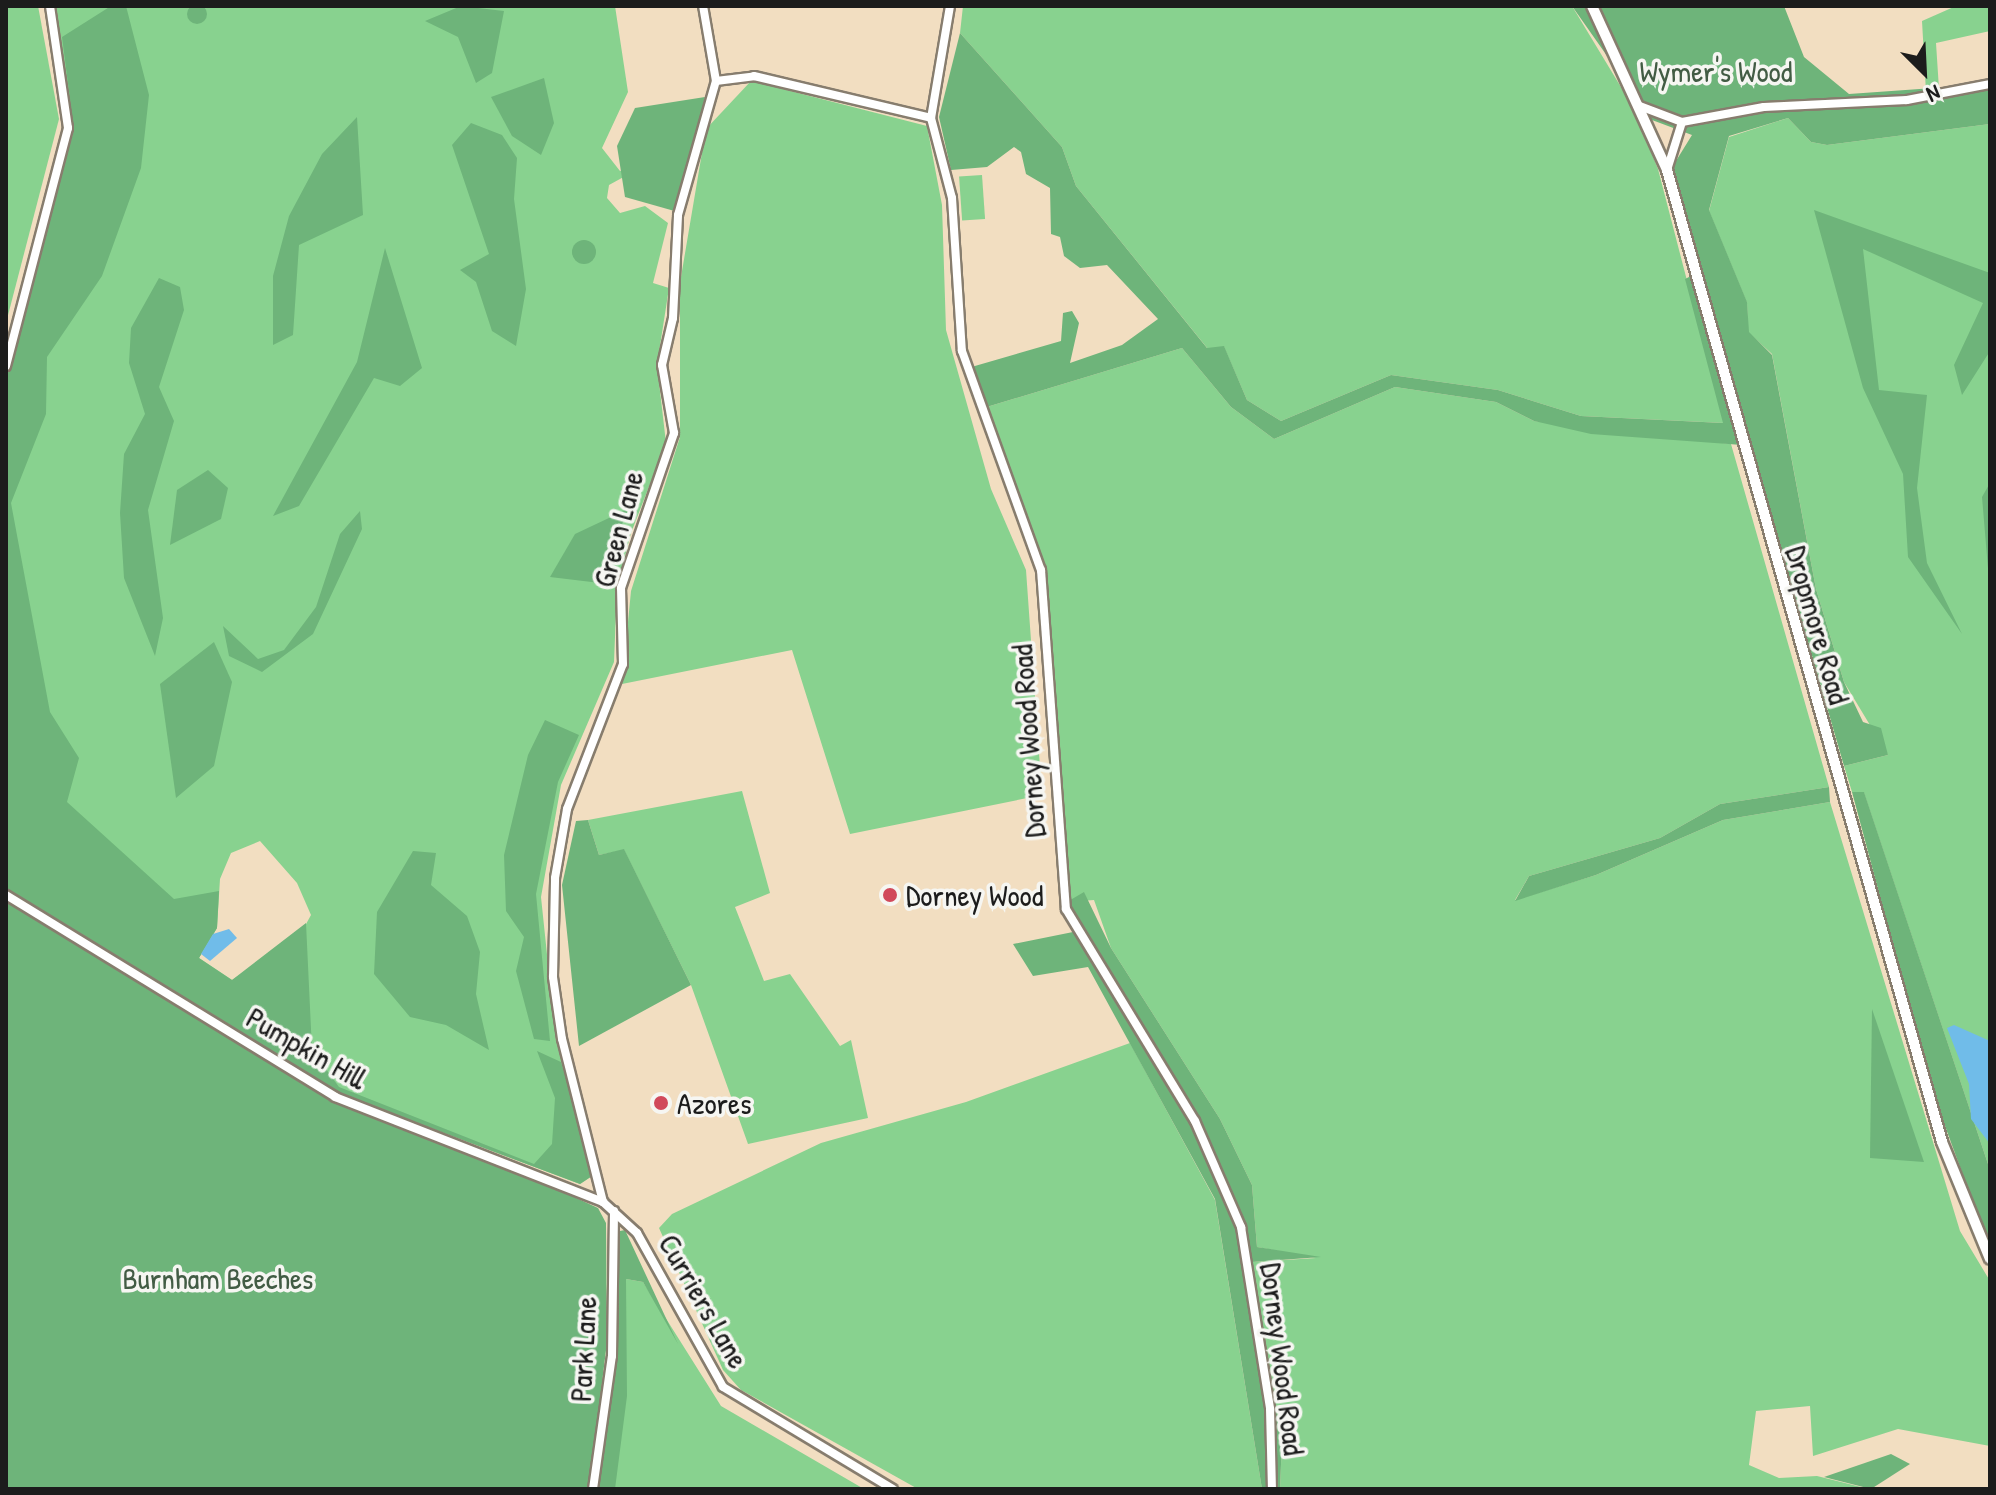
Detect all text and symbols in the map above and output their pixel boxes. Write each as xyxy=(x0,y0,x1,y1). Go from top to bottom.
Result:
north arrow xyxy=(1884,32,1964,112)
park label: Wymer's Wood xyxy=(1640,53,1792,89)
text: N xyxy=(1922,78,1945,110)
street label: Green Lane xyxy=(585,467,651,591)
street label: Dropmore Road xyxy=(1778,542,1858,708)
street label: Dorney Wood Road xyxy=(1003,643,1053,839)
place label: Dorney Wood xyxy=(906,877,1043,913)
marker: Dorney Wood xyxy=(881,886,899,904)
street label: Pumpkin Hill xyxy=(240,999,374,1097)
place label: Azores xyxy=(677,1085,752,1121)
marker: Azores xyxy=(652,1094,670,1112)
street label: Curriers Lane xyxy=(651,1228,757,1374)
park label: Burnham Beeches xyxy=(123,1260,313,1296)
street label: Dorney Wood Road xyxy=(1253,1261,1313,1457)
street label: Park Lane xyxy=(562,1295,604,1403)

